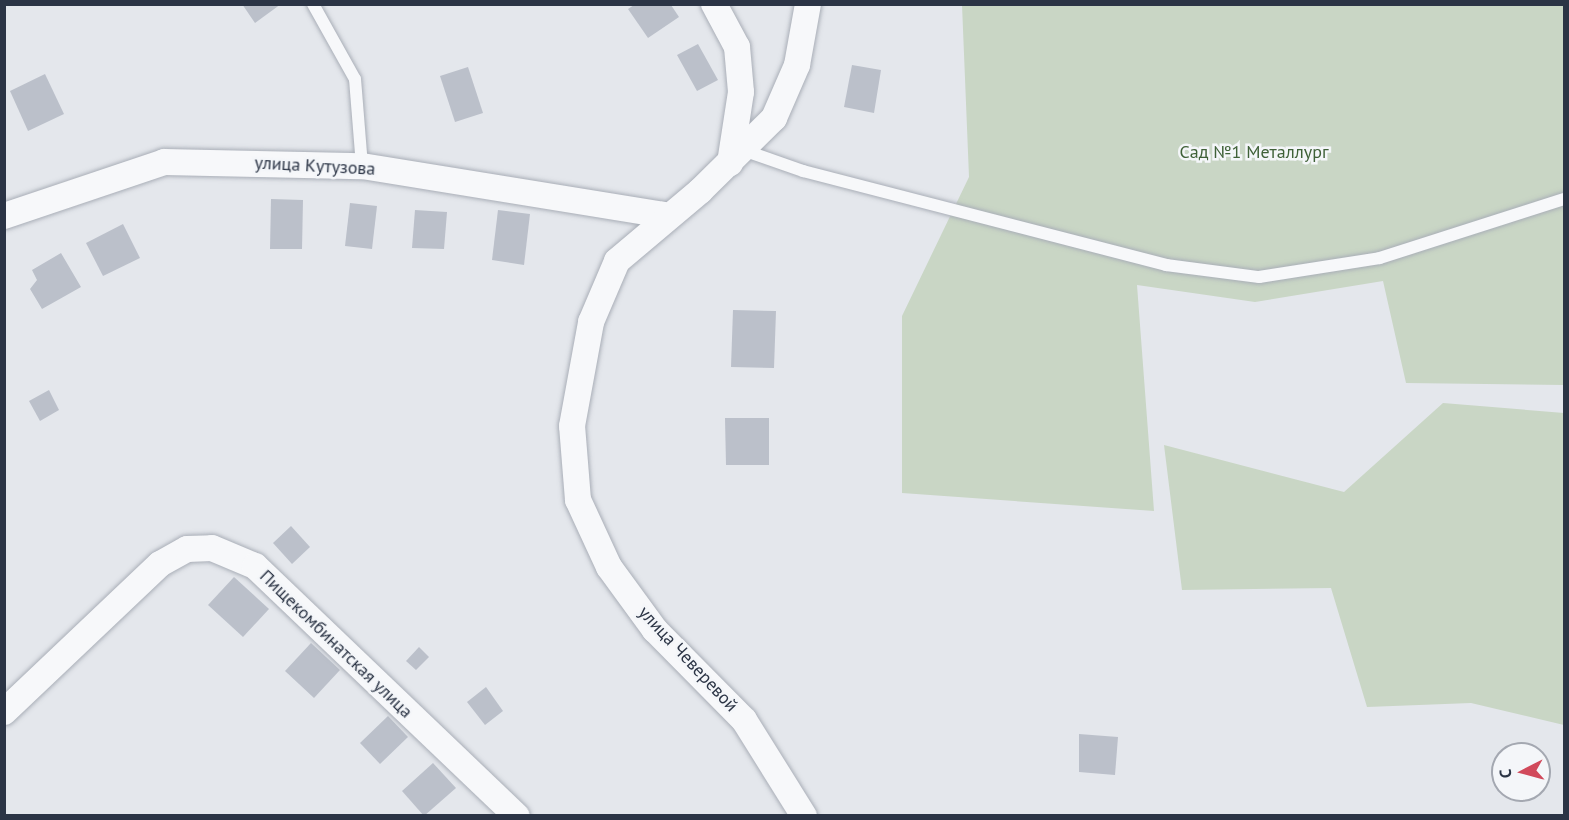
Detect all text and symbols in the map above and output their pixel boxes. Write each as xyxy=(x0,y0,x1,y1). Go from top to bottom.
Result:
park label: Сад №1 Металлург xyxy=(1179,141,1329,163)
street label: улица Кутузова xyxy=(254,152,376,180)
street label: Пищекомбинатская улица xyxy=(255,565,417,723)
street label: улица Чеверевой xyxy=(634,602,742,716)
north arrow xyxy=(1491,742,1551,802)
text: С xyxy=(1495,768,1516,779)

